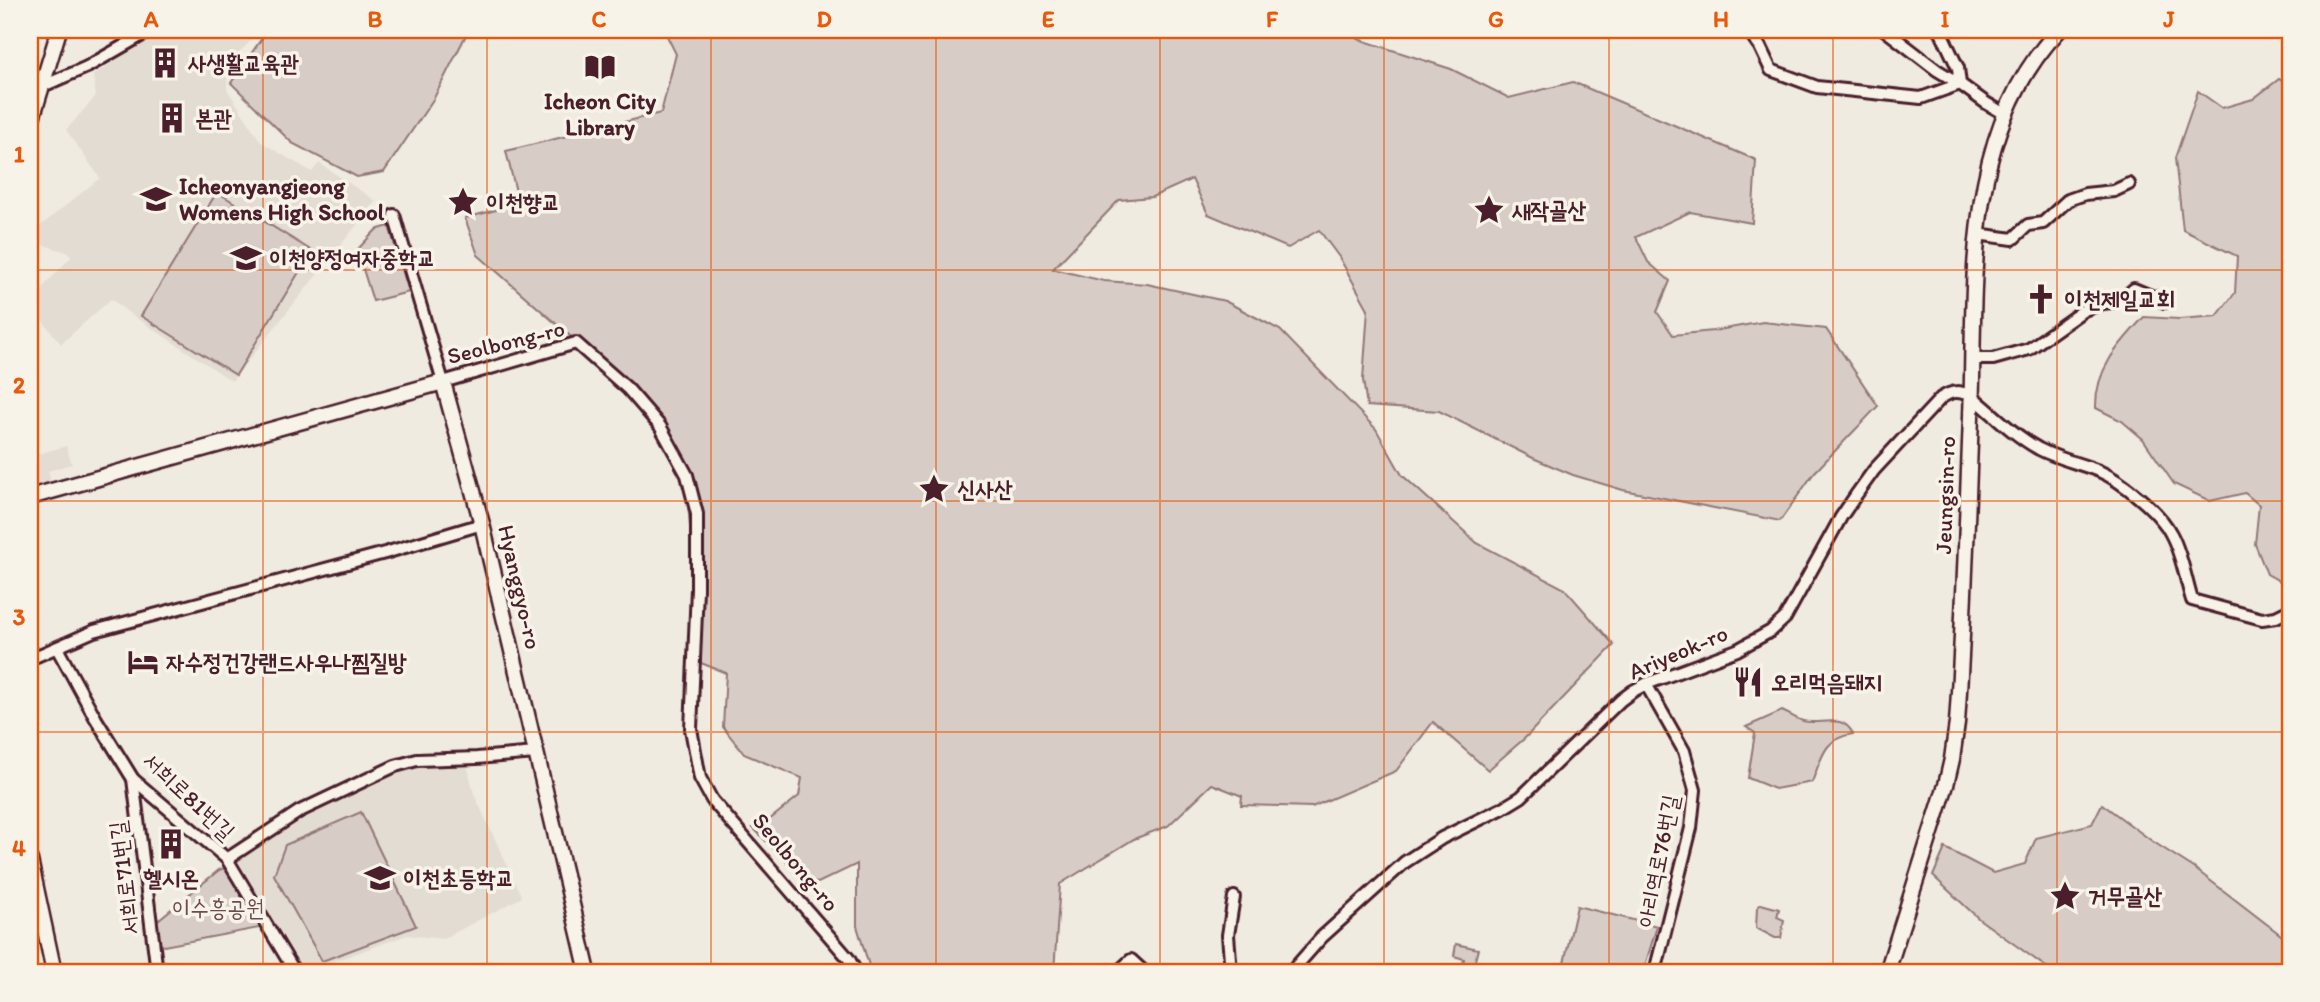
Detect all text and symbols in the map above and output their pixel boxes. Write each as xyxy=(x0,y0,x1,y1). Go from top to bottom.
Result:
text: A xyxy=(143,5,159,33)
text: B xyxy=(368,5,383,33)
text: C xyxy=(592,5,607,33)
text: D xyxy=(816,5,832,33)
text: E xyxy=(1042,5,1055,33)
text: F xyxy=(1266,5,1279,33)
text: G xyxy=(1488,5,1504,33)
text: H xyxy=(1713,5,1729,33)
text: I xyxy=(1941,5,1950,33)
text: J xyxy=(2162,5,2175,33)
building icon: 사생활교육관 xyxy=(148,46,182,80)
place label: 사생활교육관 xyxy=(187,49,300,77)
library icon: Icheon City Library xyxy=(583,50,617,84)
place label: Icheon City Library xyxy=(544,87,656,141)
building icon: 본관 xyxy=(155,101,189,135)
place label: 본관 xyxy=(195,104,233,132)
text: 1 xyxy=(14,140,25,168)
place label: Icheonyangjeong Womens High School xyxy=(179,172,385,226)
school or university icon: Icheonyangjeong Womens High School xyxy=(139,182,173,216)
place icon: 이천향교 xyxy=(446,185,480,219)
place label: 이천향교 xyxy=(486,188,560,216)
place icon: 새작골산 xyxy=(1472,193,1506,227)
place label: 새작골산 xyxy=(1511,196,1587,224)
school or university icon: 이천양정여자중학교 xyxy=(229,241,263,275)
place label: 이천양정여자중학교 xyxy=(269,244,436,272)
church icon: 이천제일교회 xyxy=(2024,282,2058,316)
place label: 이천제일교회 xyxy=(2064,285,2175,313)
street label: Seolbong-ro xyxy=(444,314,568,370)
text: 2 xyxy=(13,371,26,399)
street label: Jeungsin-ro xyxy=(1929,435,1961,555)
place icon: 신사산 xyxy=(917,472,951,506)
place label: 신사산 xyxy=(957,475,1013,503)
street label: Hyanggyo-ro xyxy=(492,522,548,652)
text: 3 xyxy=(13,603,26,631)
street label: Ariyeok-ro xyxy=(1624,619,1732,685)
hotel icon: 자수정건강랜드사우나찜질방 xyxy=(126,645,160,679)
place label: 자수정건강랜드사우나찜질방 xyxy=(166,648,407,676)
restaurant icon: 오리먹음돼지 xyxy=(1731,665,1765,699)
place label: 오리먹음돼지 xyxy=(1771,668,1882,696)
street label: 서희로81번길 xyxy=(137,746,241,846)
street label: 아리역로76번길 xyxy=(1631,792,1685,930)
street label: Seolbong-ro xyxy=(747,807,845,917)
street label: 서희로71번길 xyxy=(103,819,145,937)
building icon: 헬시온 xyxy=(154,827,188,861)
text: 4 xyxy=(12,834,26,862)
school or university icon: 이천초등학교 xyxy=(363,861,397,895)
place label: 헬시온 xyxy=(143,864,199,892)
place label: 이천초등학교 xyxy=(403,864,514,892)
place icon: 거무골산 xyxy=(2048,879,2082,913)
place label: 거무골산 xyxy=(2088,882,2163,910)
park label: 이수흥공원 xyxy=(172,894,264,922)

